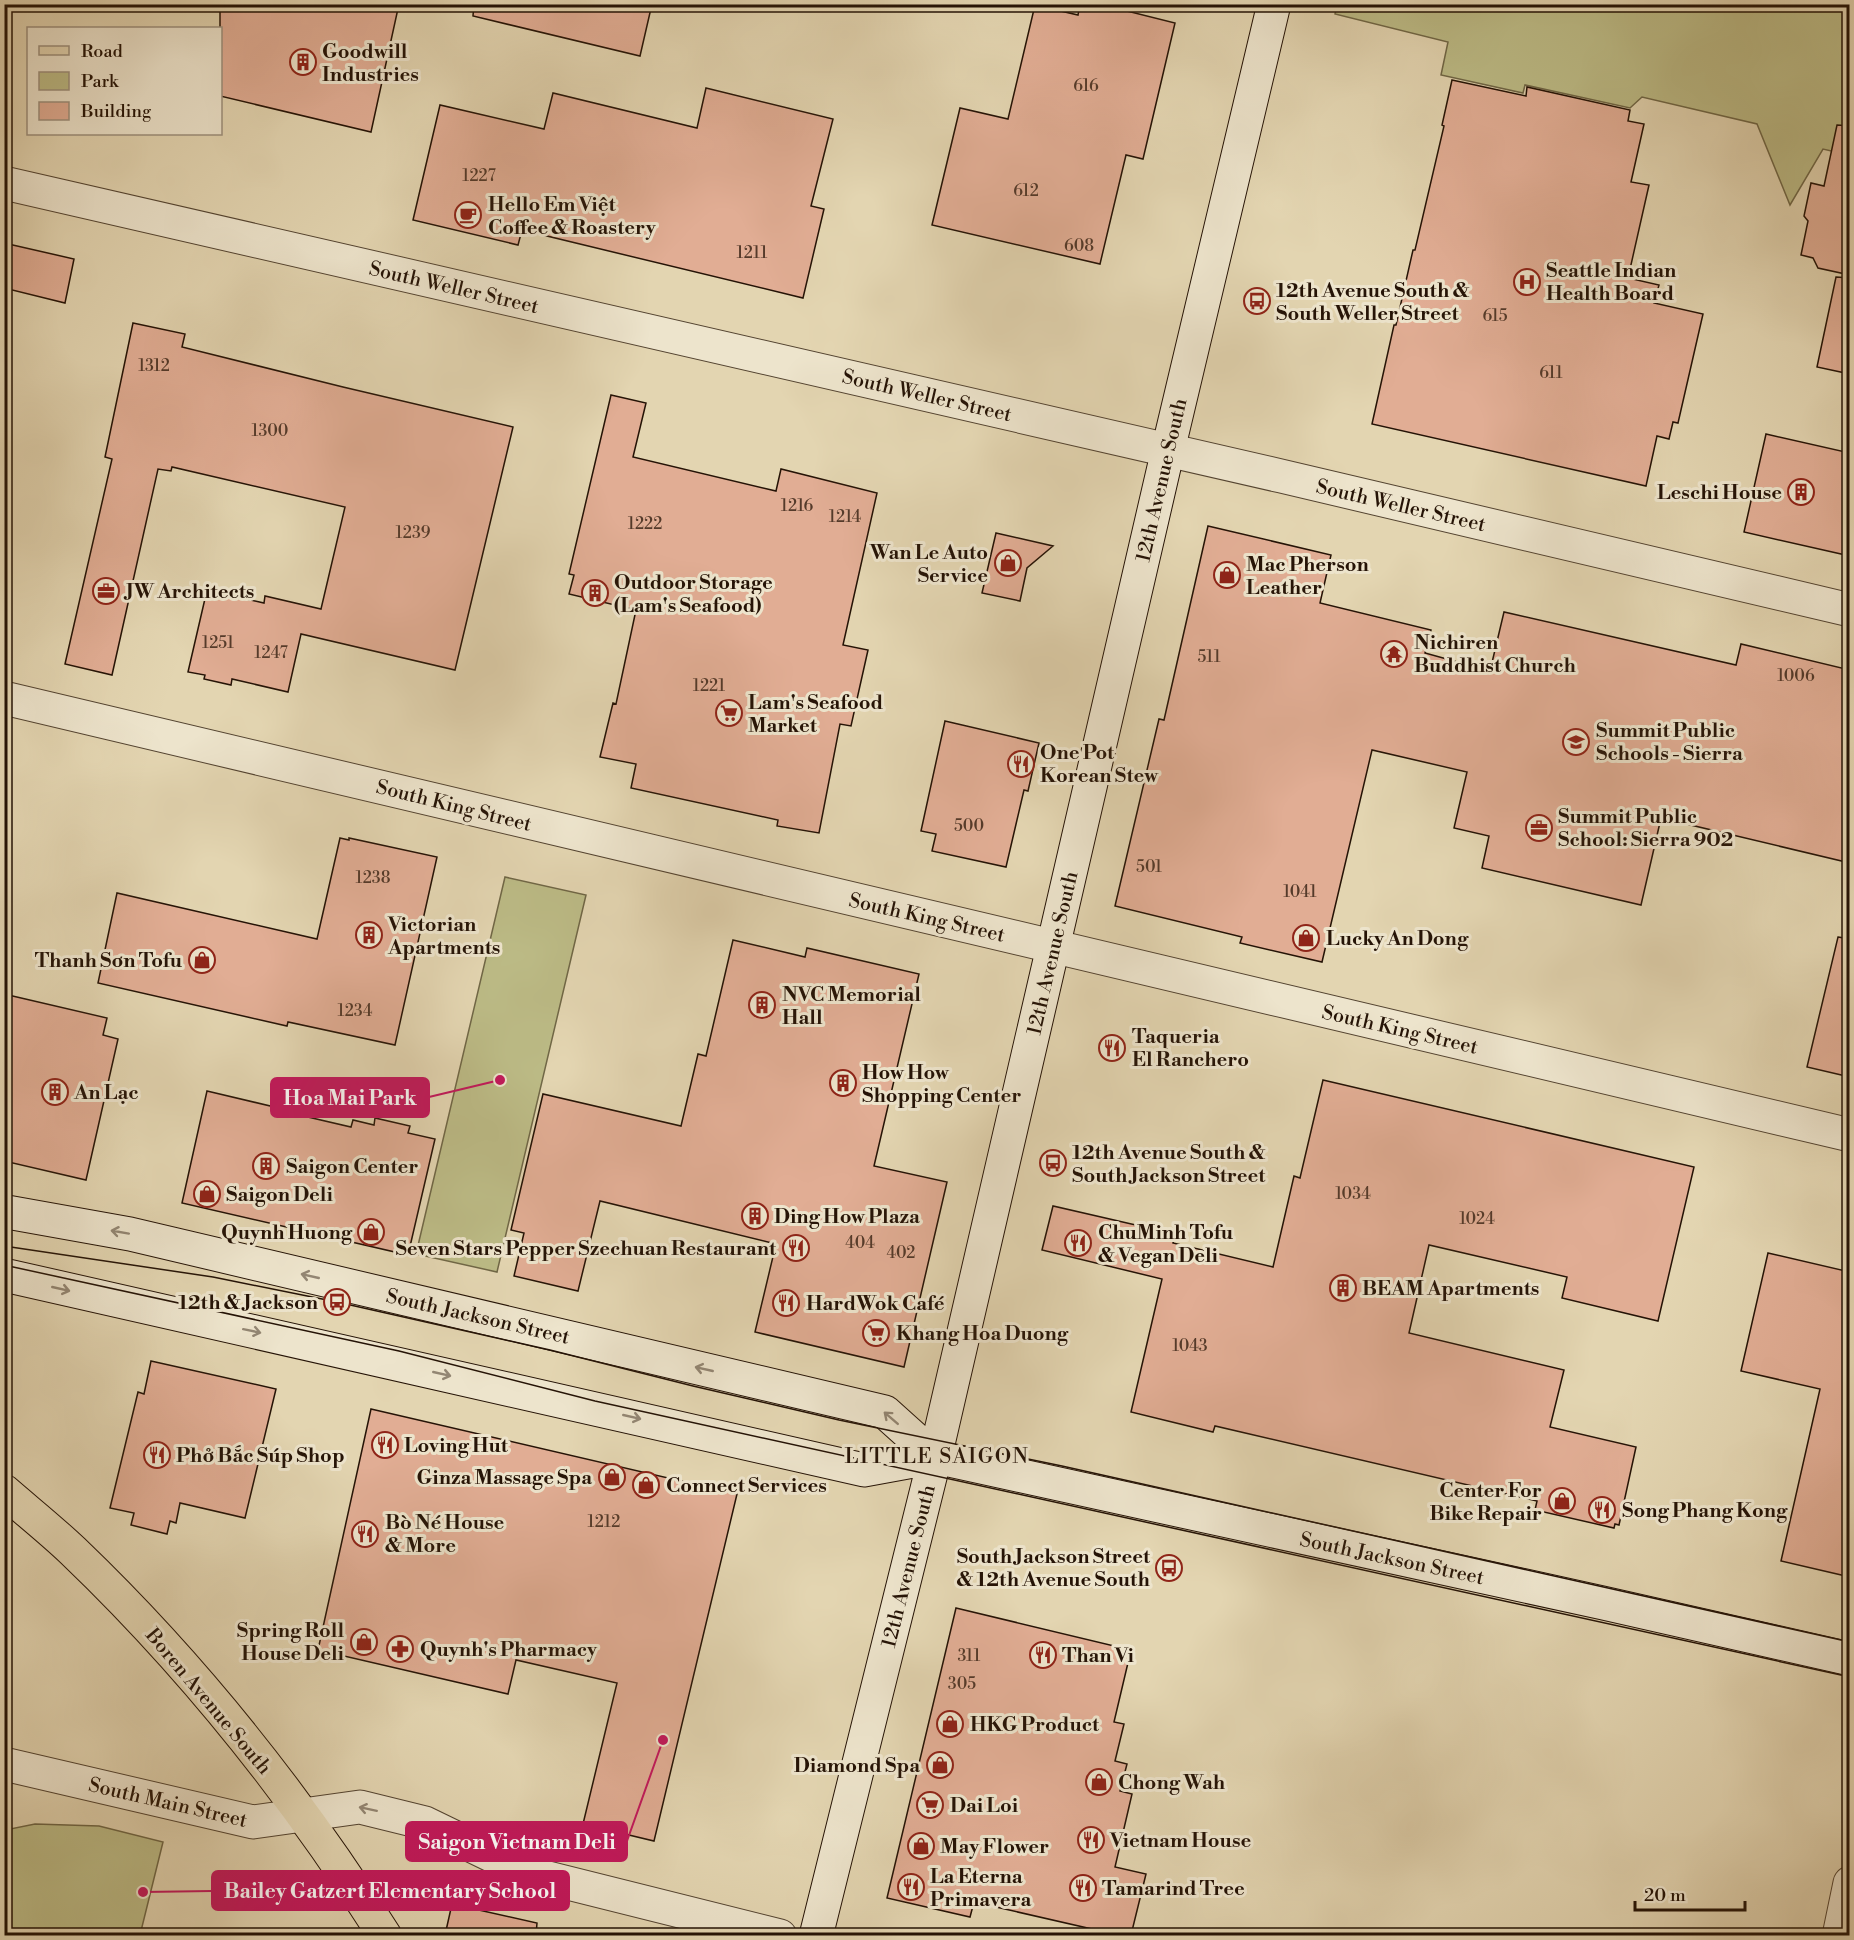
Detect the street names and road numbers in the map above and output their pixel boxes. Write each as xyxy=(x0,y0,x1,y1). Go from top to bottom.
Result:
street label: South Weller Street xyxy=(366,257,541,320)
street label: South Weller Street xyxy=(839,365,1014,428)
street label: 12th Avenue South xyxy=(1131,396,1193,565)
street label: South Weller Street xyxy=(1313,475,1488,538)
street label: South King Street xyxy=(373,775,534,838)
street label: 12th Avenue South xyxy=(1022,869,1084,1038)
street label: South King Street xyxy=(846,888,1007,949)
street label: South King Street xyxy=(1319,1000,1480,1061)
street label: South Jackson Street xyxy=(383,1284,572,1351)
street label: 12th Avenue South xyxy=(877,1482,942,1650)
street label: South Jackson Street xyxy=(1297,1528,1486,1591)
street label: Boren Avenue South xyxy=(139,1623,276,1780)
street label: South Main Street xyxy=(86,1773,250,1834)

